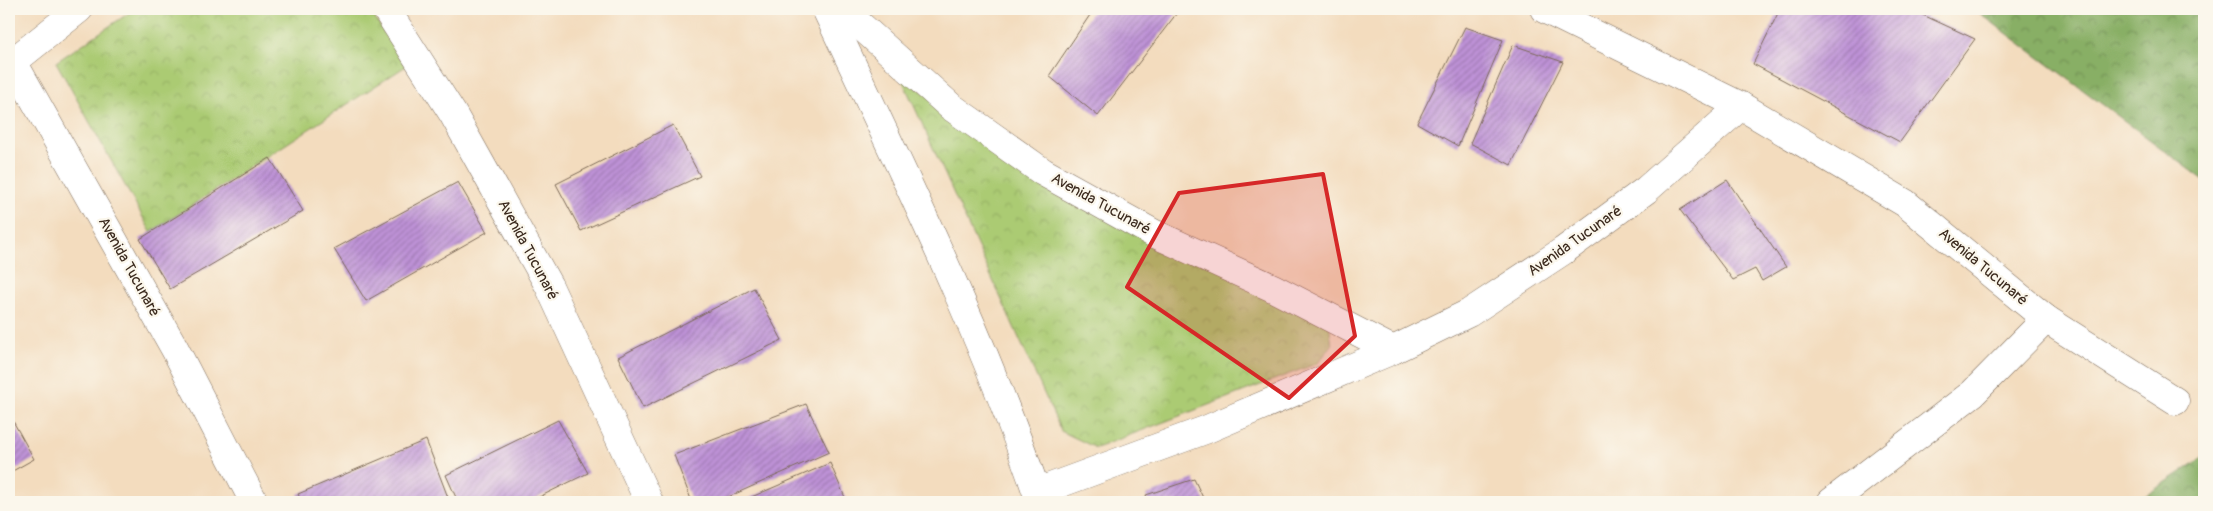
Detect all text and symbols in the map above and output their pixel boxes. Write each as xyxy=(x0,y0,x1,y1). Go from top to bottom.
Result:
street label: Avenida Tucunaré xyxy=(1048,169,1154,239)
street label: Avenida Tucunaré xyxy=(494,197,562,303)
street label: Avenida Tucunaré xyxy=(1524,201,1626,281)
street label: Avenida Tucunaré xyxy=(94,214,164,320)
street label: Avenida Tucunaré xyxy=(1934,224,2032,310)

